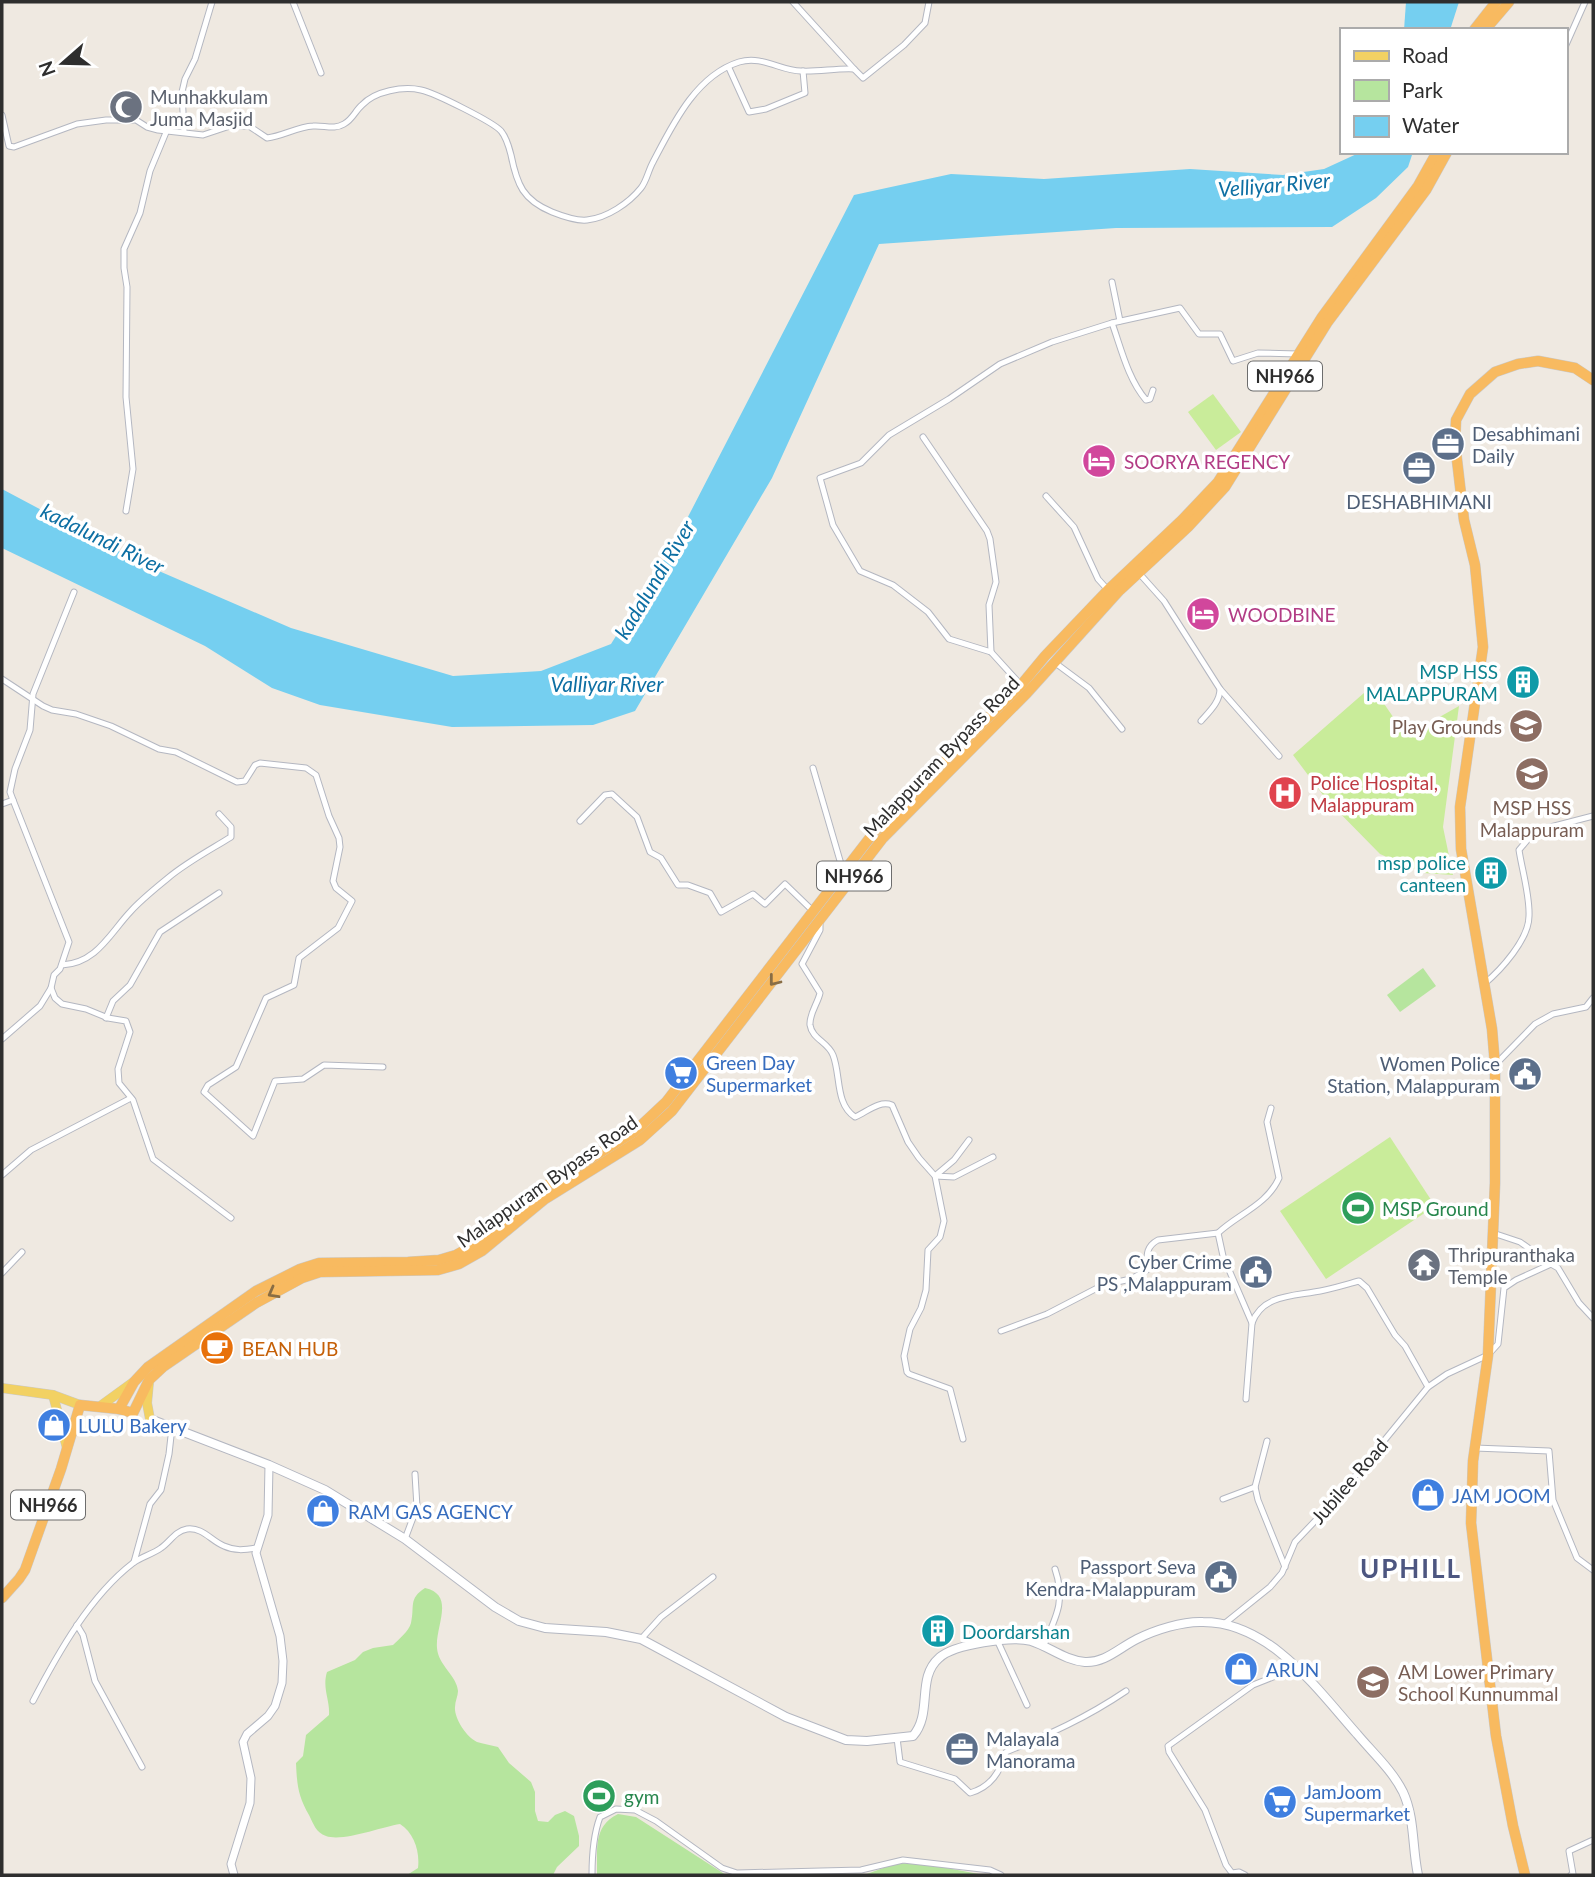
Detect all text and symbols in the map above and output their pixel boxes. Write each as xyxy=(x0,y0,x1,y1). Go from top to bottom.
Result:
north arrow xyxy=(28,28,98,98)
legend xyxy=(1340,28,1567,154)
text: Road xyxy=(1402,42,1449,67)
text: N xyxy=(33,58,60,80)
text: Park xyxy=(1402,77,1443,102)
place label: Munhakkulam Juma Masjid xyxy=(150,85,268,130)
mosque icon: Munhakkulam Juma Masjid xyxy=(107,88,145,126)
text: Water xyxy=(1402,112,1459,137)
water label: Velliyar River xyxy=(1217,167,1332,201)
road number: NH966 xyxy=(1248,362,1322,390)
place label: Desabhimani Daily xyxy=(1472,422,1580,467)
office icon: Desabhimani Daily xyxy=(1429,425,1467,463)
hotel icon: SOORYA REGENCY xyxy=(1080,442,1118,480)
office icon: DESHABHIMANI xyxy=(1400,449,1438,487)
place label: SOORYA REGENCY xyxy=(1124,450,1290,473)
place label: DESHABHIMANI xyxy=(1346,490,1492,513)
water label: kadalundi River xyxy=(37,497,169,579)
water label: kadalundi River xyxy=(609,514,700,643)
hotel icon: WOODBINE xyxy=(1184,595,1222,633)
place label: WOODBINE xyxy=(1228,603,1335,626)
place label: MSP HSS MALAPPURAM xyxy=(1366,660,1498,705)
building icon: MSP HSS MALAPPURAM xyxy=(1504,663,1542,701)
water label: Valliyar River xyxy=(551,671,664,696)
street label: Malappuram Bypass Road xyxy=(858,671,1024,841)
school or university icon: Play Grounds xyxy=(1507,707,1545,745)
place label: Play Grounds xyxy=(1392,715,1502,738)
school or university icon: MSP HSS Malappuram xyxy=(1513,755,1551,793)
place label: Police Hospital, Malappuram xyxy=(1310,771,1438,816)
hospital icon: Police Hospital, Malappuram xyxy=(1266,774,1304,812)
place label: MSP HSS Malappuram xyxy=(1480,796,1584,841)
place label: msp police canteen xyxy=(1377,851,1466,896)
building icon: msp police canteen xyxy=(1472,854,1510,892)
road number: NH966 xyxy=(817,862,891,890)
one-way arrow xyxy=(769,973,782,986)
place label: Green Day Supermarket xyxy=(706,1051,812,1096)
place label: Women Police Station, Malappuram xyxy=(1327,1052,1500,1097)
supermarket icon: Green Day Supermarket xyxy=(662,1054,700,1092)
public building icon: Women Police Station, Malappuram xyxy=(1506,1055,1544,1093)
street label: Malappuram Bypass Road xyxy=(452,1110,642,1252)
sports icon: MSP Ground xyxy=(1339,1189,1377,1227)
place label: MSP Ground xyxy=(1382,1197,1489,1220)
place label: Thripuranthaka Temple xyxy=(1448,1243,1575,1288)
temple icon: Thripuranthaka Temple xyxy=(1405,1246,1443,1284)
place label: Cyber Crime PS ,Malappuram xyxy=(1097,1250,1232,1295)
public building icon: Cyber Crime PS ,Malappuram xyxy=(1237,1253,1275,1291)
one-way arrow xyxy=(268,1285,280,1298)
cafe icon: BEAN HUB xyxy=(198,1329,236,1367)
place label: BEAN HUB xyxy=(242,1337,338,1360)
shop icon: LULU Bakery xyxy=(35,1406,73,1444)
place label: LULU Bakery xyxy=(78,1414,187,1437)
street label: Jubilee Road xyxy=(1306,1434,1392,1528)
shop icon: JAM JOOM xyxy=(1409,1476,1447,1514)
place label: JAM JOOM xyxy=(1452,1484,1551,1507)
road number: NH966 xyxy=(11,1490,85,1520)
shop icon: RAM GAS AGENCY xyxy=(304,1492,342,1530)
place label: RAM GAS AGENCY xyxy=(348,1500,513,1523)
district label: UPHILL xyxy=(1360,1552,1462,1584)
place label: Passport Seva Kendra-Malappuram xyxy=(1025,1555,1196,1600)
public building icon: Passport Seva Kendra-Malappuram xyxy=(1202,1558,1240,1596)
building icon: Doordarshan xyxy=(919,1612,957,1650)
place label: Doordarshan xyxy=(962,1620,1070,1643)
shop icon: ARUN xyxy=(1222,1650,1260,1688)
place label: ARUN xyxy=(1266,1658,1319,1681)
place label: AM Lower Primary School Kunnummal xyxy=(1398,1660,1559,1705)
school or university icon: AM Lower Primary School Kunnummal xyxy=(1354,1663,1392,1701)
place label: Malayala Manorama xyxy=(986,1727,1075,1772)
office icon: Malayala Manorama xyxy=(943,1730,981,1768)
sports icon: gym xyxy=(580,1777,618,1815)
place label: JamJoom Supermarket xyxy=(1304,1780,1410,1825)
supermarket icon: JamJoom Supermarket xyxy=(1261,1783,1299,1821)
place label: gym xyxy=(624,1785,659,1808)

